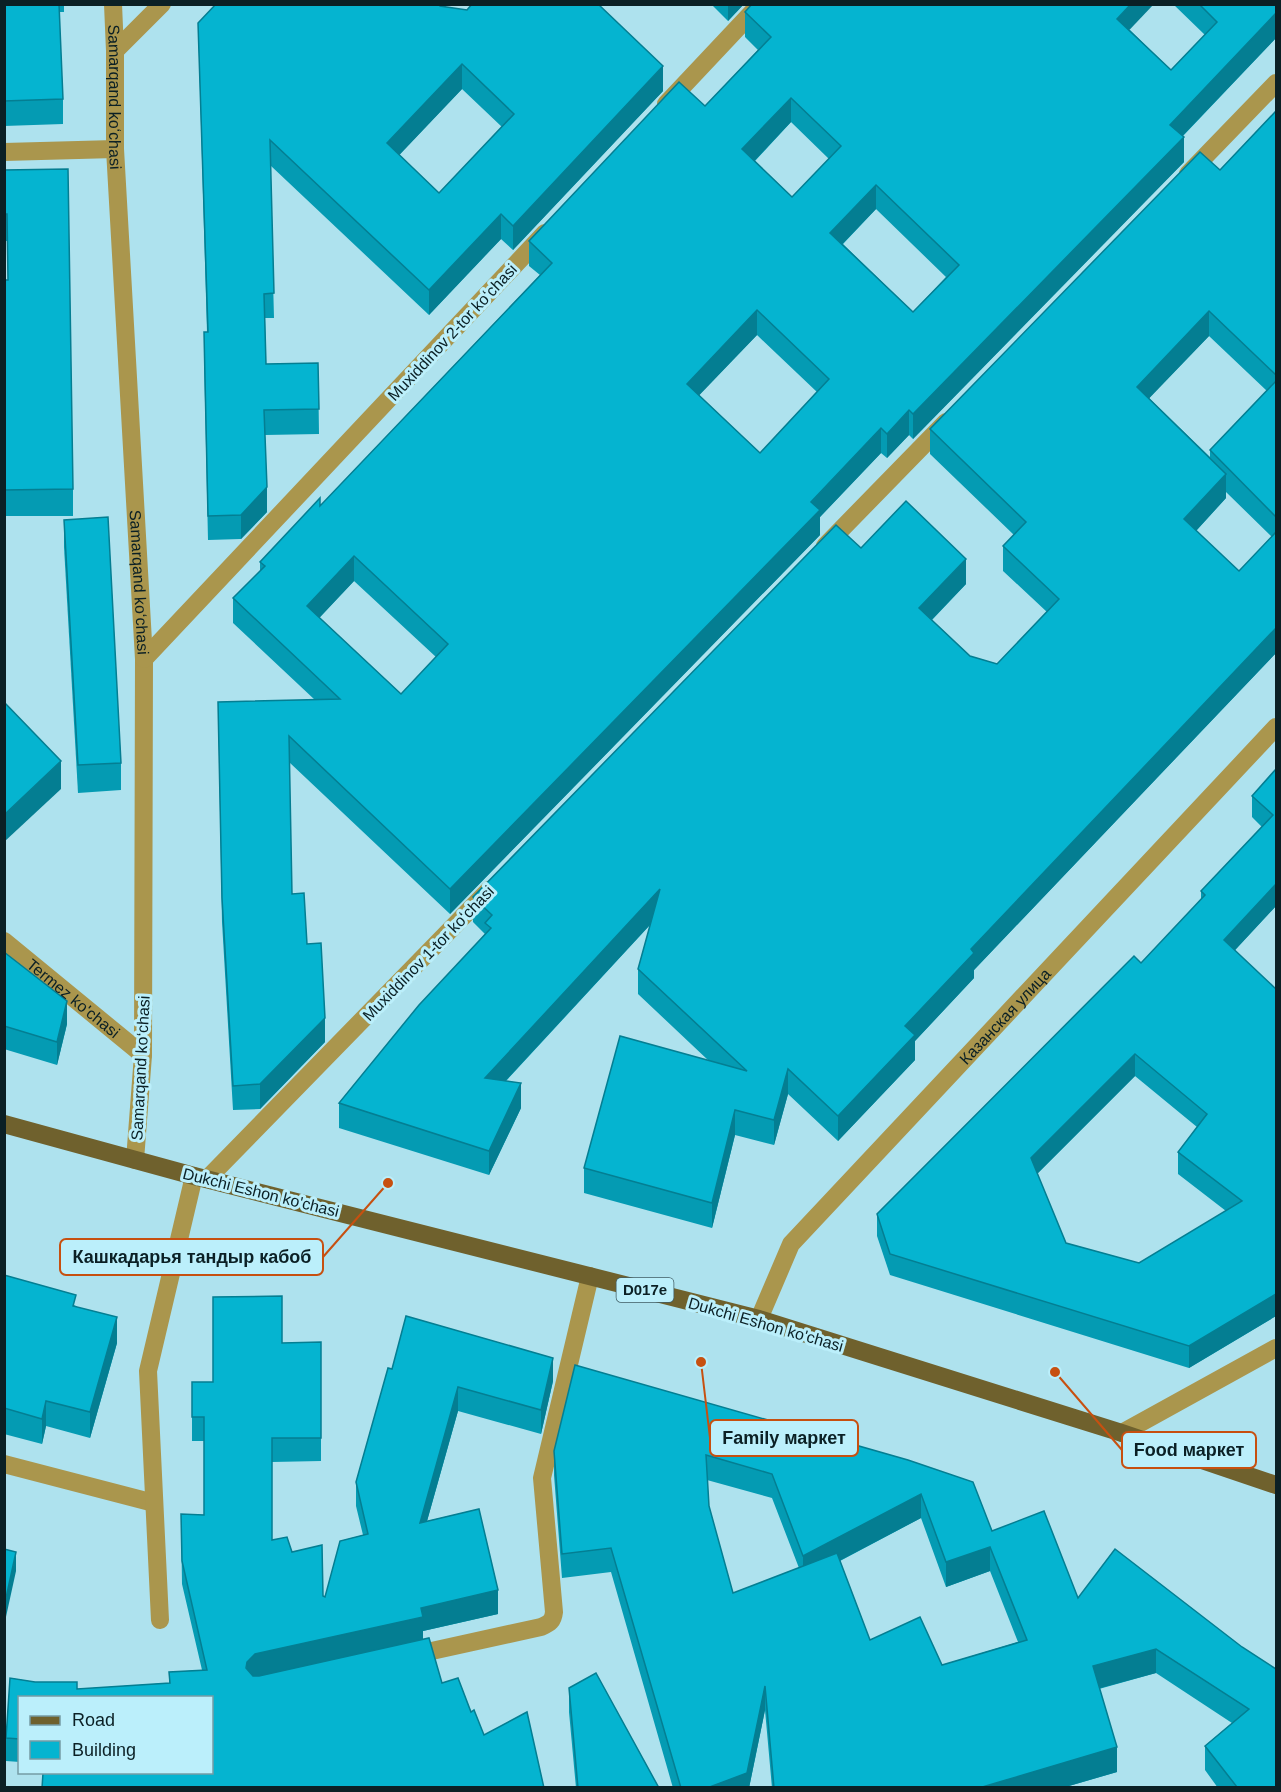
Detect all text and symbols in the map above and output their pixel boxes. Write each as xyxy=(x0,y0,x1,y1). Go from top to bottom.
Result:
street label: Samarqand ko‘chasi xyxy=(105,24,124,170)
street label: Muxiddinov 2-tor koʻchasi xyxy=(385,261,520,404)
street label: Samarqand ko‘chasi xyxy=(127,509,152,655)
street label: Muxiddinov 1-tor koʻchasi xyxy=(360,883,497,1024)
street label: Termez ko'chasi xyxy=(24,956,123,1041)
street label: Казанская улица xyxy=(956,965,1054,1068)
street label: Samarqand ko‘chasi xyxy=(128,995,153,1141)
street label: Dukchi Eshon ko'chasi xyxy=(181,1165,341,1220)
callout: Кашкадарья тандыр кабоб xyxy=(60,1239,323,1275)
text: Кашкадарья тандыр кабоб xyxy=(73,1247,311,1267)
road number: D017e xyxy=(616,1278,674,1302)
street label: Dukchi Eshon ko'chasi xyxy=(686,1294,845,1355)
callout: Family маркет xyxy=(710,1420,858,1456)
text: Family маркет xyxy=(722,1428,846,1448)
callout: Food маркет xyxy=(1122,1432,1256,1468)
text: Food маркет xyxy=(1134,1440,1245,1460)
legend xyxy=(18,1696,213,1774)
text: Road xyxy=(72,1710,115,1730)
text: Building xyxy=(72,1740,136,1760)

